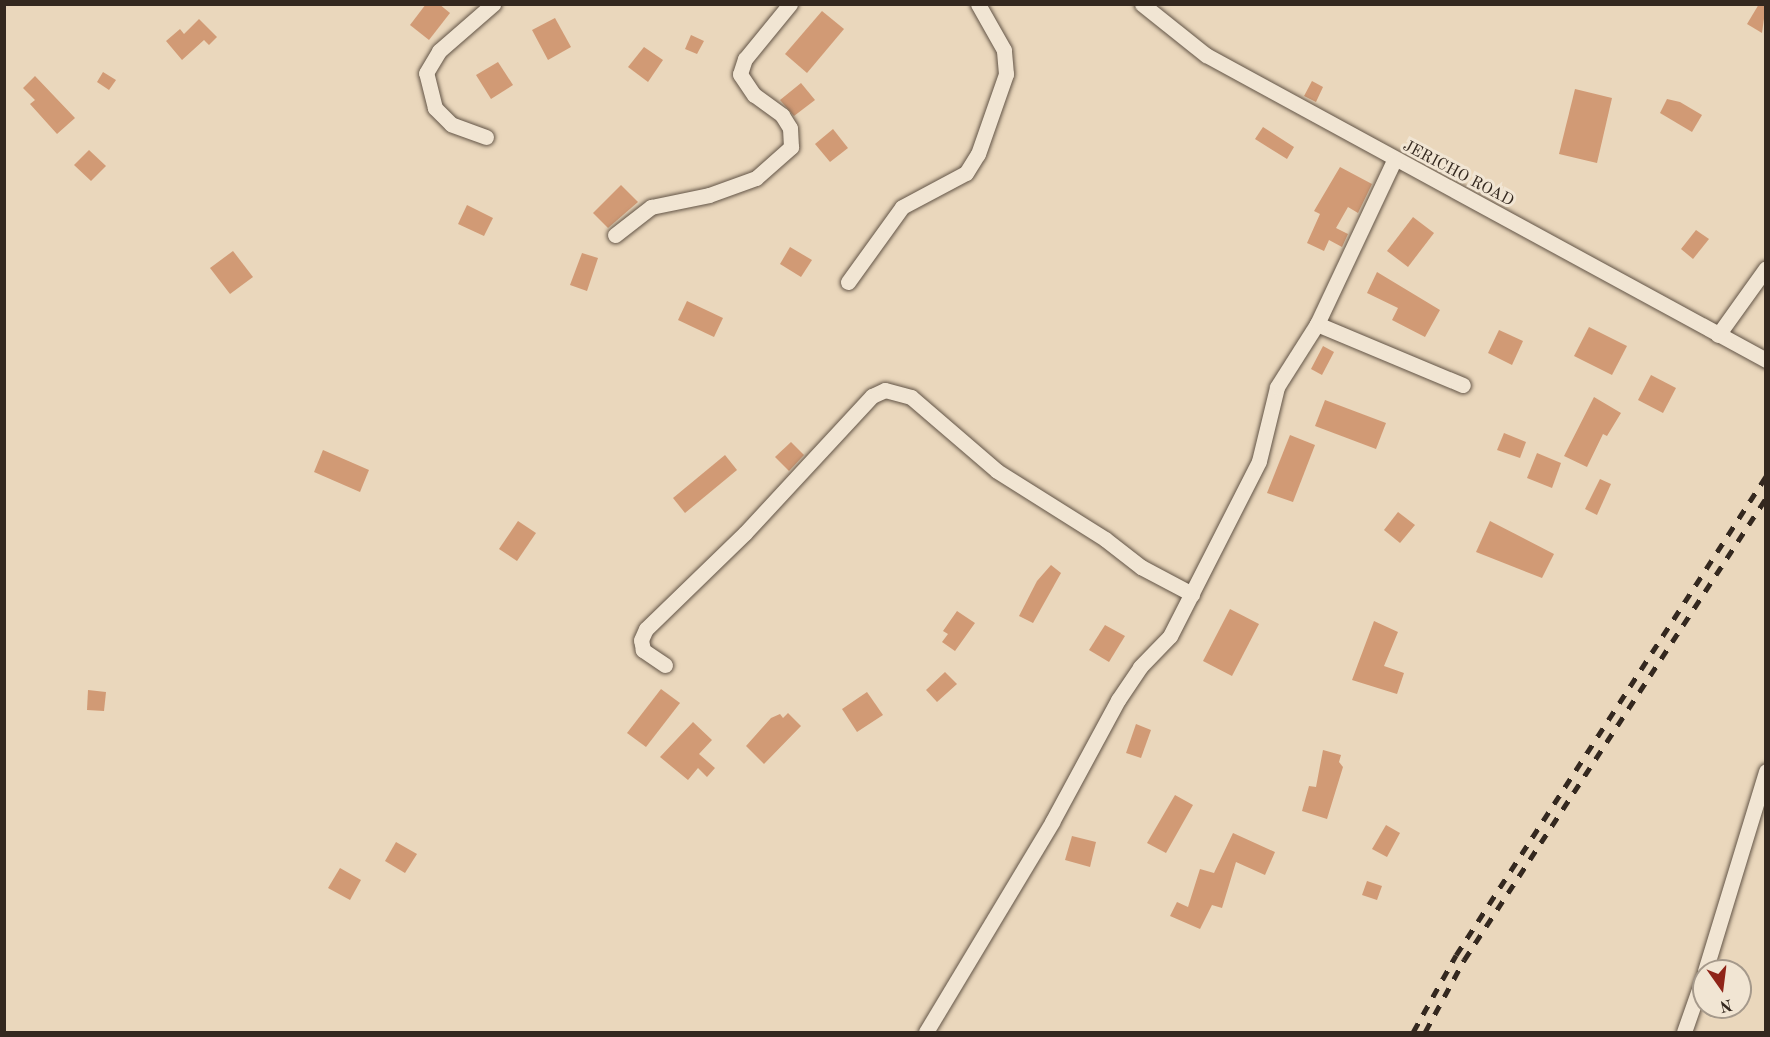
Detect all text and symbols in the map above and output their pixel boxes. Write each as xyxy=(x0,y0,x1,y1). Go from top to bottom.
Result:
street label: JERICHO ROAD xyxy=(1399,137,1517,211)
north arrow xyxy=(1692,959,1752,1019)
text: N xyxy=(1718,995,1734,1014)

